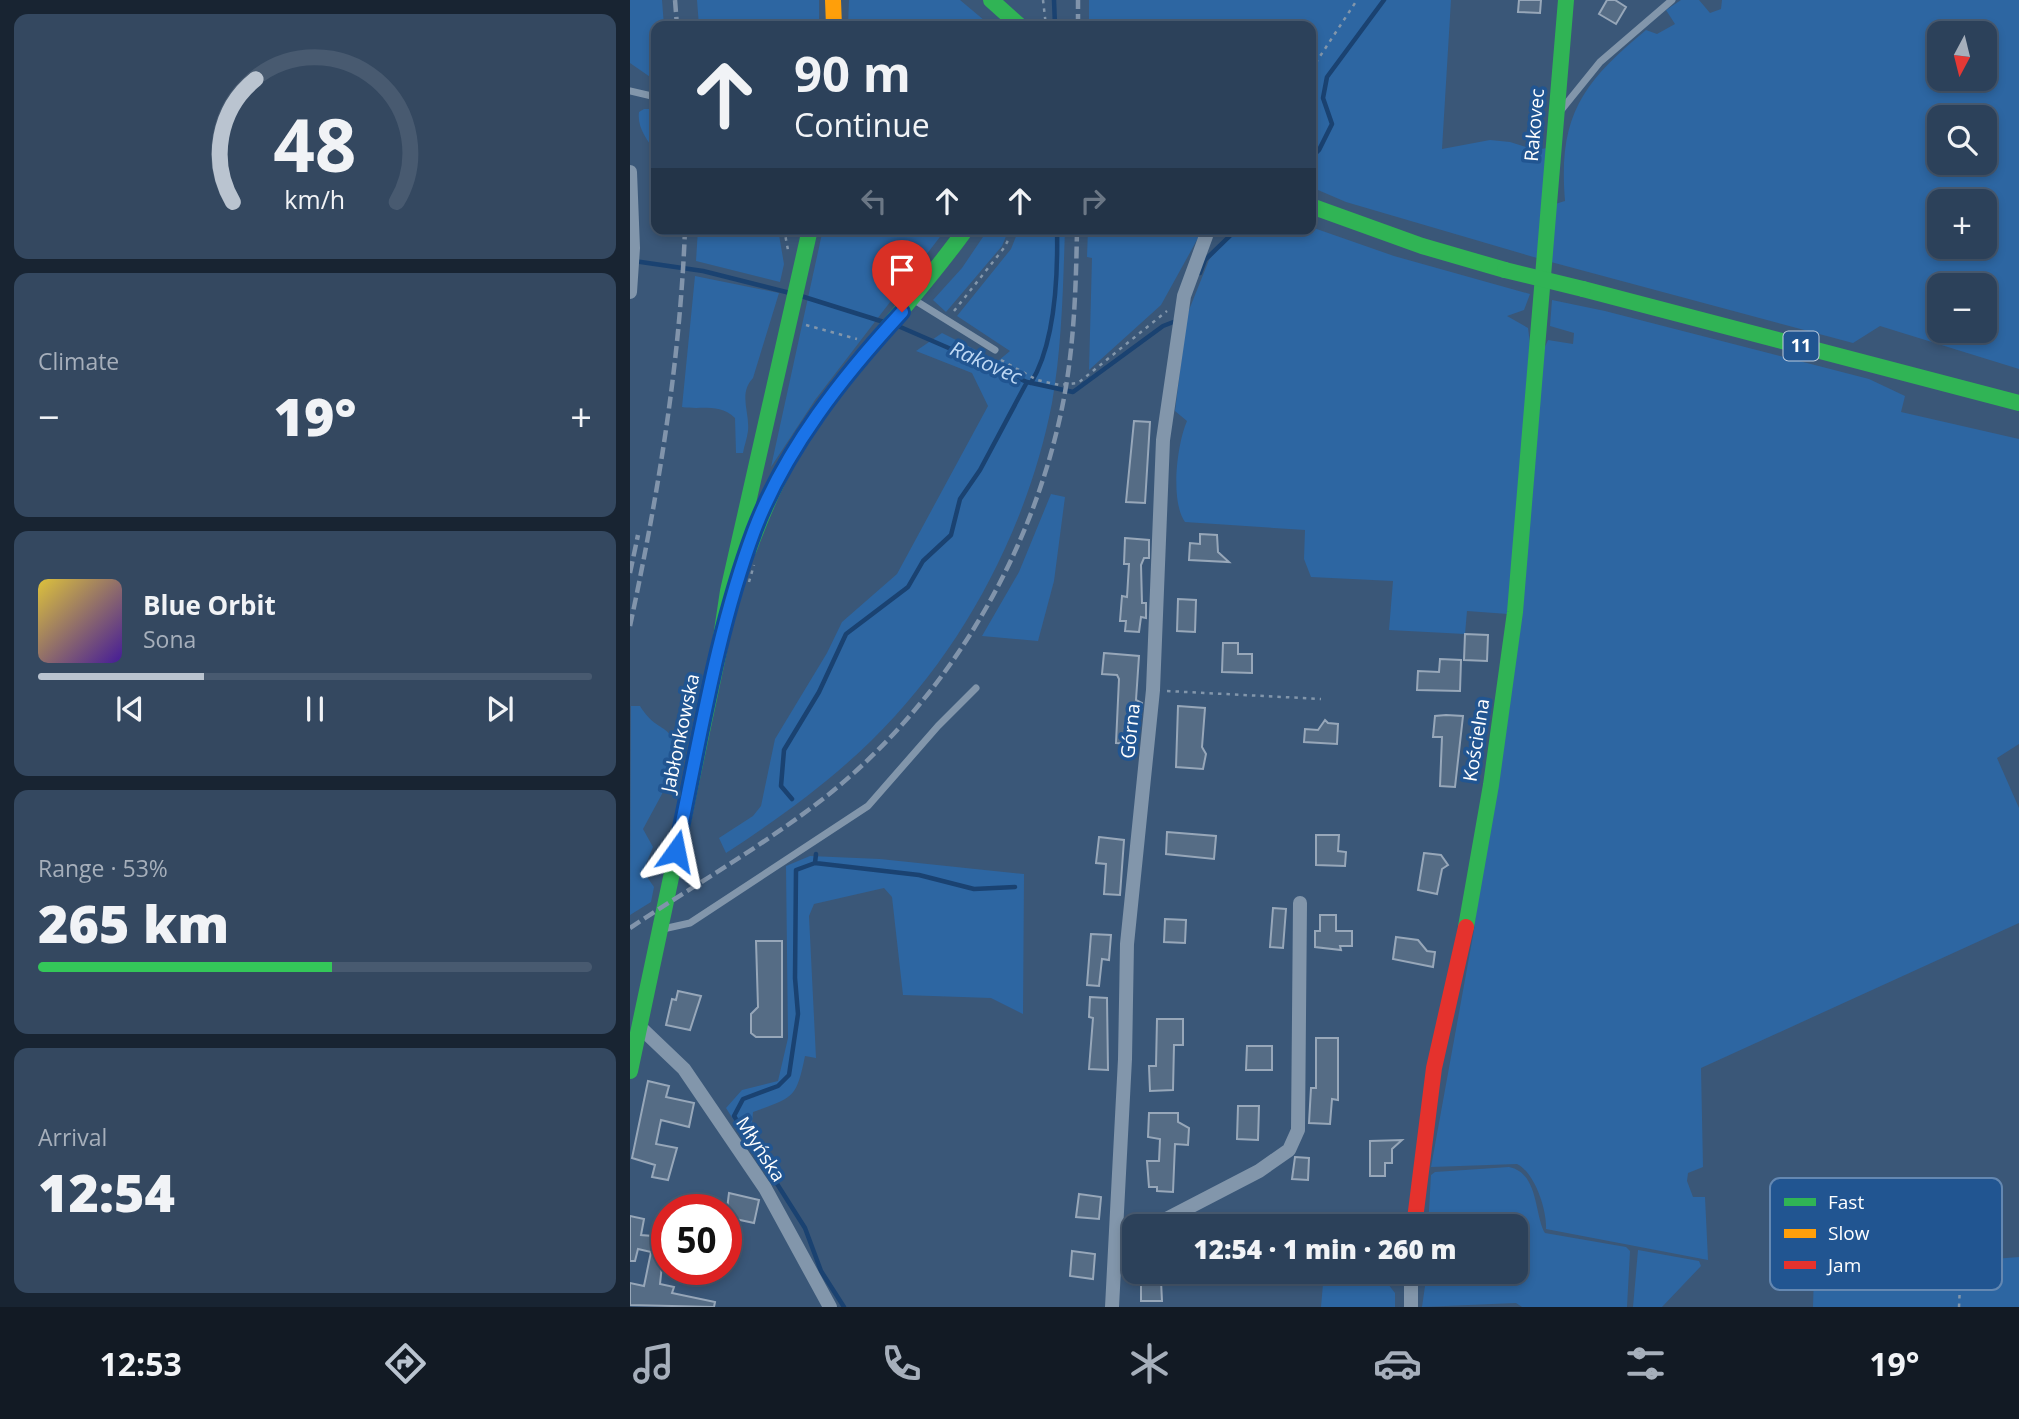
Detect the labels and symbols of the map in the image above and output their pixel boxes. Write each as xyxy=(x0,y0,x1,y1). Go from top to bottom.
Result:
north arrow xyxy=(1927,21,1997,91)
street label: Rakovec xyxy=(1518,88,1550,162)
pin xyxy=(872,240,932,312)
road number: 11 xyxy=(1784,332,1818,360)
water label: Rakovec xyxy=(946,334,1027,390)
street label: Jabłonkowska xyxy=(654,671,705,797)
street label: Kościelna xyxy=(1457,697,1495,783)
street label: Górna xyxy=(1114,702,1146,760)
position arrow xyxy=(639,814,713,888)
street label: Młyńska xyxy=(730,1111,792,1187)
legend xyxy=(1770,1178,2002,1290)
text: Fast xyxy=(1828,1189,1864,1215)
speed limit sign: 50 xyxy=(651,1194,742,1285)
text: Slow xyxy=(1828,1220,1870,1246)
text: Jam xyxy=(1826,1252,1861,1278)

